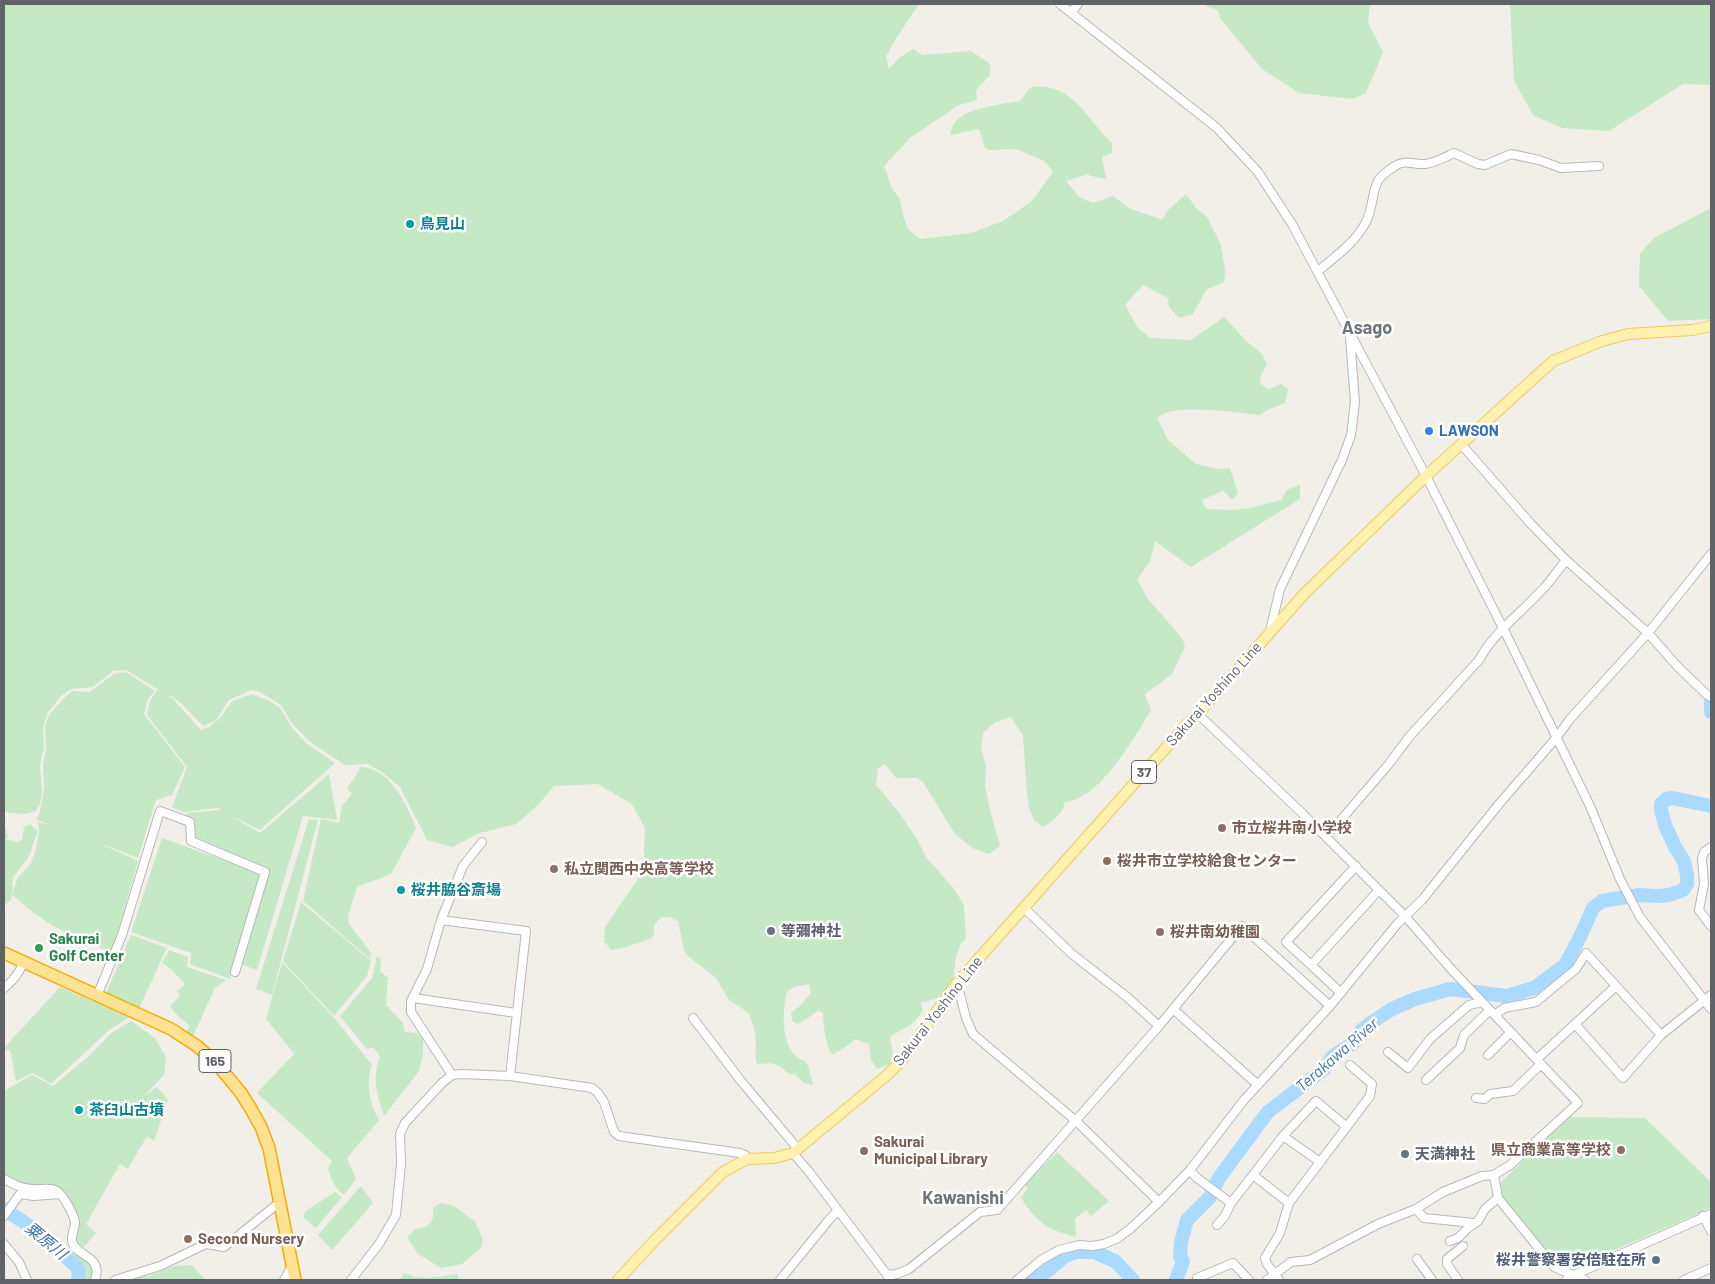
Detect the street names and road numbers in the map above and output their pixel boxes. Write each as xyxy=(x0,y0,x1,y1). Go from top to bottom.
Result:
street label: Sakurai Yoshino Line xyxy=(1162,638,1266,750)
road number: 37 xyxy=(1132,760,1156,784)
street label: Sakurai Yoshino Line xyxy=(890,953,986,1069)
road number: 165 xyxy=(199,1050,231,1072)

